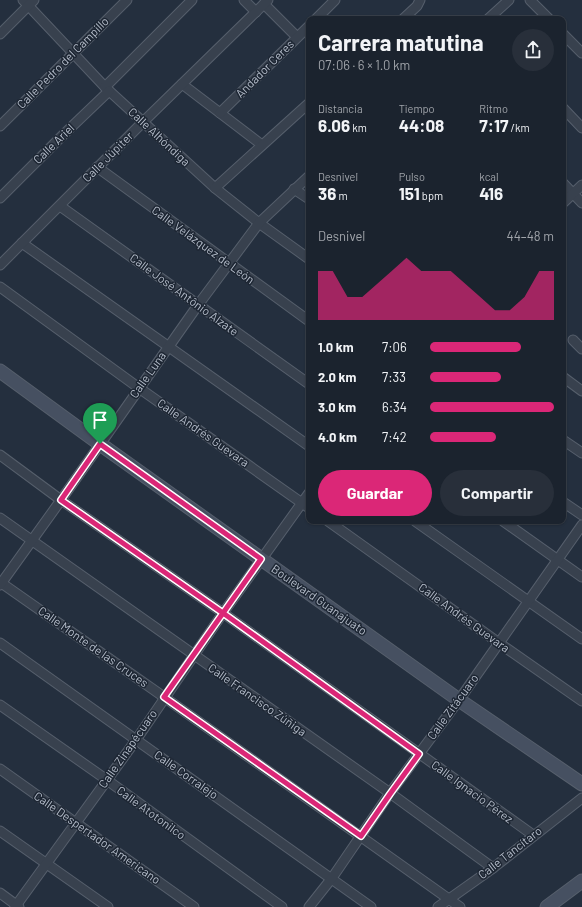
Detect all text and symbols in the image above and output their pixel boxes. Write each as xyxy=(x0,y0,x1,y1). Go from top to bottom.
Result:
street label: Calle Pedro del Campillo xyxy=(14,14,111,111)
text: Carrera matutina xyxy=(318,29,484,55)
button: share xyxy=(512,29,554,71)
street label: Andador Ceres xyxy=(232,36,296,100)
text: 07:06 · 6 × 1.0 km xyxy=(318,57,410,73)
text: Distancia xyxy=(318,102,363,115)
text: Tiempo xyxy=(399,102,435,115)
text: Ritmo xyxy=(479,102,508,115)
street label: Calle Alhóndiga xyxy=(126,104,193,168)
text: 6.06 xyxy=(318,115,350,135)
text: 44:08 xyxy=(399,115,444,135)
text: 7:17 xyxy=(479,115,508,135)
street label: Calle Ariel xyxy=(30,120,77,166)
text: km xyxy=(350,121,367,134)
text: /km xyxy=(508,121,530,134)
street label: Calle Júpiter xyxy=(79,128,136,184)
text: Desnivel xyxy=(318,170,358,183)
text: Pulso xyxy=(399,170,425,183)
text: kcal xyxy=(479,170,499,183)
text: 36 xyxy=(318,183,336,203)
text: 151 xyxy=(399,183,420,203)
text: 416 xyxy=(479,183,503,203)
text: m xyxy=(336,189,348,202)
text: bpm xyxy=(420,189,443,202)
street label: Calle Velázquez de León xyxy=(150,202,258,286)
text: Desnivel xyxy=(318,228,365,244)
text: 44–48 m xyxy=(507,228,554,244)
street label: Calle José Antônio Alzate xyxy=(128,250,242,338)
text: 1.0 km xyxy=(318,339,354,355)
text: 7:06 xyxy=(382,339,407,355)
street label: Calle Luna xyxy=(126,348,168,400)
text: 2.0 km xyxy=(318,369,356,385)
text: 7:33 xyxy=(382,369,406,385)
street label: Calle Andrés Guevara xyxy=(155,395,252,469)
text: 3.0 km xyxy=(318,399,356,415)
text: 6:34 xyxy=(382,399,407,415)
pin xyxy=(83,403,117,444)
icon: arrive xyxy=(89,409,111,431)
text: 4.0 km xyxy=(318,429,357,445)
text: 7:42 xyxy=(382,429,407,445)
button: Guardar xyxy=(318,470,432,516)
button: Compartir xyxy=(440,470,554,516)
street label: Boulevard Guanajuato xyxy=(269,561,370,637)
street label: Calle Andrés Guevara xyxy=(416,580,513,655)
street label: Calle Monte de las Cruces xyxy=(36,603,151,690)
street label: Calle Francisco Zúñiga xyxy=(206,660,309,738)
street label: Calle Zitácuaro xyxy=(424,671,481,742)
street label: Calle Zinapécuaro xyxy=(95,707,159,790)
street label: Calle Corralejo xyxy=(152,747,221,801)
street label: Calle Ignacio Pérez xyxy=(429,757,516,825)
street label: Calle Atotonilco xyxy=(115,783,189,842)
street label: Calle Despertador Americano xyxy=(32,788,164,886)
street label: Calle Tancítaro xyxy=(475,823,544,881)

